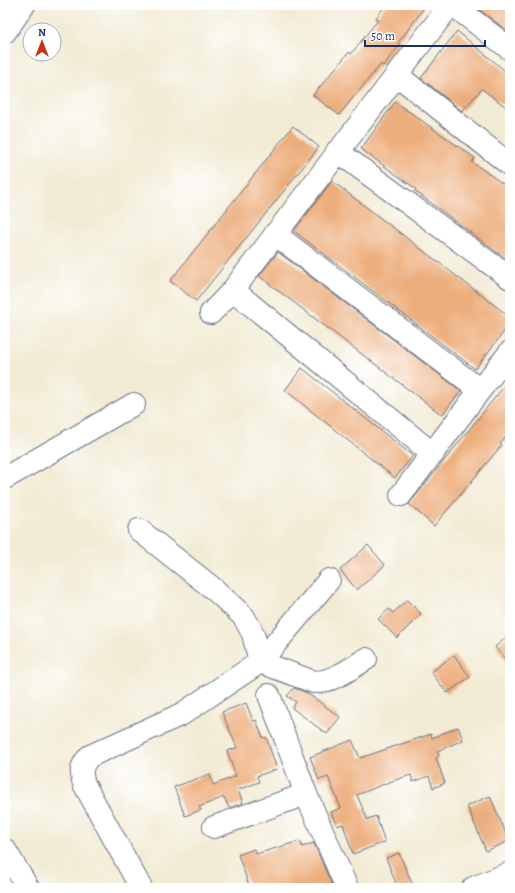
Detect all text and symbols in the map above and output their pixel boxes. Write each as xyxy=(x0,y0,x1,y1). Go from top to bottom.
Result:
north arrow xyxy=(22,22,62,62)
scale bar xyxy=(365,22,485,48)
text: N xyxy=(38,25,46,40)
text: 50 m xyxy=(371,28,395,44)

